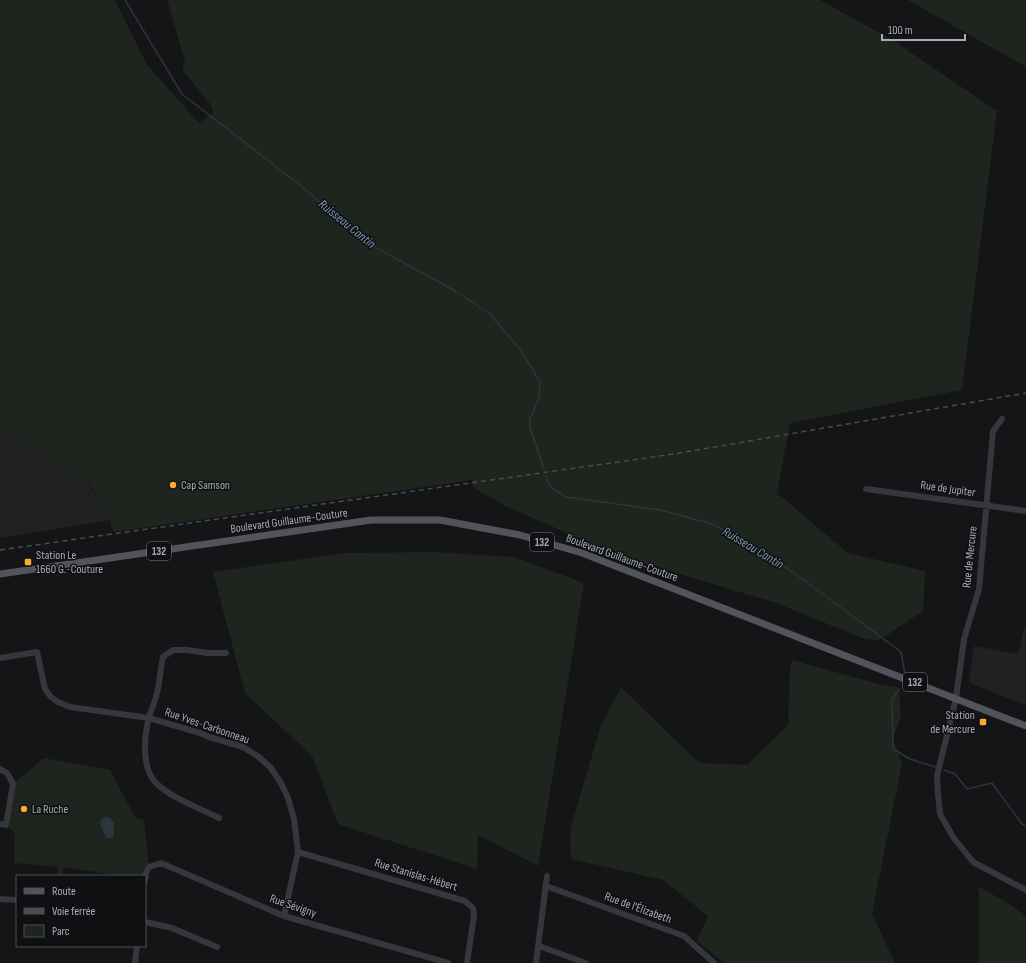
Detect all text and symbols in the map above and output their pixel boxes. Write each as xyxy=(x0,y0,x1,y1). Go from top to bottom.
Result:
scale bar xyxy=(882,16,965,42)
text: 100 m xyxy=(888,23,913,38)
water label: Ruisseau Cantin xyxy=(315,196,379,252)
place label: Cap Samson xyxy=(181,478,230,493)
street label: Rue de Jupiter xyxy=(919,478,977,500)
marker: Cap Samson xyxy=(168,480,178,490)
street label: Boulevard Guillaume-Couture xyxy=(229,505,349,537)
water label: Ruisseau Cantin xyxy=(719,523,787,573)
street label: Rue de Mercure xyxy=(959,525,981,589)
street label: Boulevard Guillaume-Couture xyxy=(564,531,680,585)
road number: 132 xyxy=(530,533,554,551)
road number: 132 xyxy=(147,542,171,560)
place label: Station Le 1660 G.-Couture xyxy=(36,548,103,577)
marker: Station Le 1660 G.-Couture xyxy=(23,557,33,567)
road number: 132 xyxy=(903,673,927,691)
street label: Rue Yves-Carbonneau xyxy=(163,704,251,748)
place label: Station de Mercure xyxy=(930,708,975,737)
marker: Station de Mercure xyxy=(978,717,988,727)
place label: La Ruche xyxy=(32,802,68,817)
marker: La Ruche xyxy=(19,804,29,814)
street label: Rue Stanislas-Hébert xyxy=(373,855,460,895)
legend xyxy=(16,875,146,947)
text: Route xyxy=(52,884,76,899)
street label: Rue de l'Élizabeth xyxy=(602,889,674,927)
street label: Rue Sévigny xyxy=(268,891,319,921)
text: Voie ferrée xyxy=(52,904,96,919)
text: Parc xyxy=(52,924,70,939)

